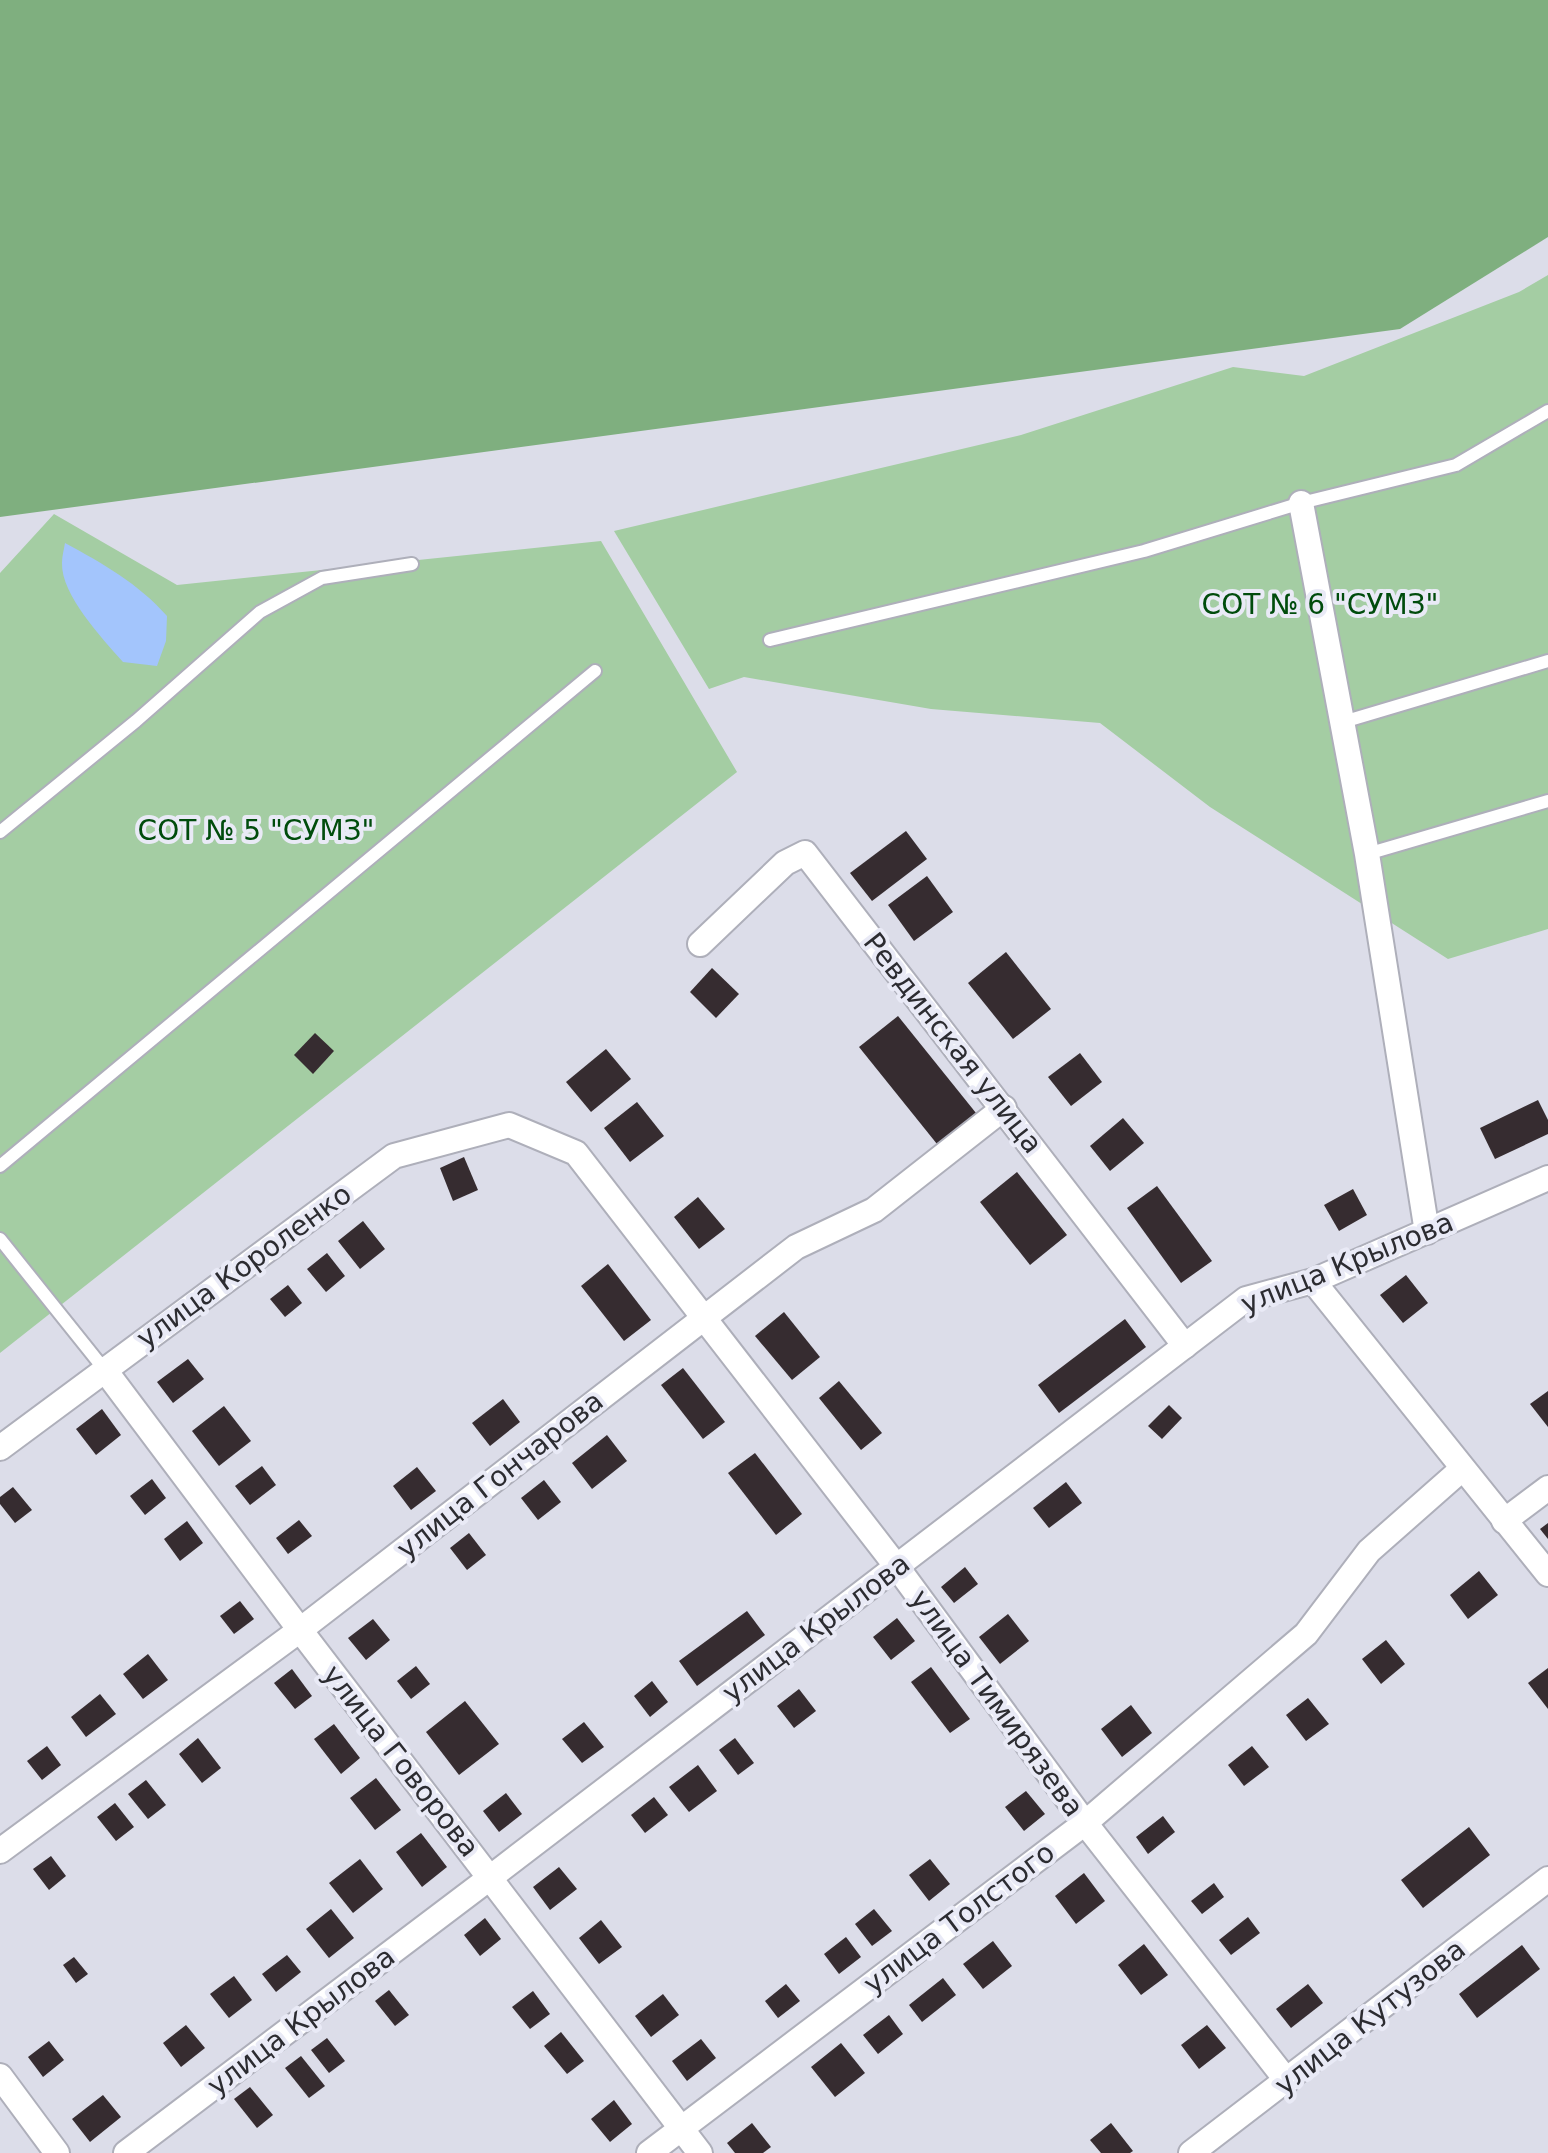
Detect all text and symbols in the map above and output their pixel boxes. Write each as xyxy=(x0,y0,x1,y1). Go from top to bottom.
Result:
park label: СОТ № 6 "СУМЗ" xyxy=(1202,588,1438,621)
park label: СОТ № 5 "СУМЗ" xyxy=(138,814,374,847)
street label: Ревдинская улица xyxy=(857,926,1049,1160)
street label: улица Короленко xyxy=(130,1177,358,1355)
street label: улица Крылова xyxy=(1236,1205,1458,1321)
street label: улица Гончарова xyxy=(390,1384,610,1566)
street label: улица Крылова xyxy=(716,1547,916,1709)
street label: улица Тимирязева xyxy=(903,1583,1091,1823)
street label: улица Говорова xyxy=(316,1659,486,1863)
street label: улица Толстого xyxy=(857,1835,1061,2001)
street label: улица Кутузова xyxy=(1268,1932,1472,2102)
street label: улица Крылова xyxy=(201,1940,401,2102)

